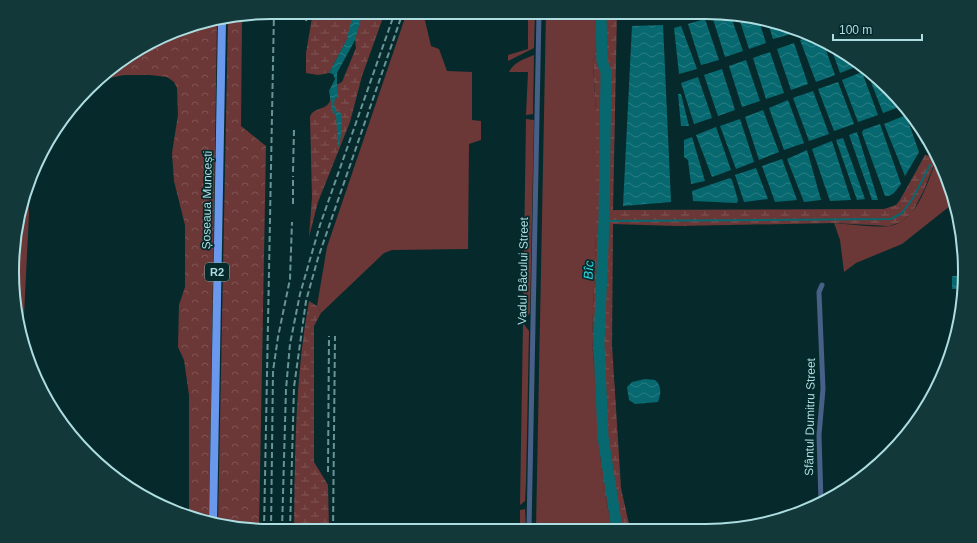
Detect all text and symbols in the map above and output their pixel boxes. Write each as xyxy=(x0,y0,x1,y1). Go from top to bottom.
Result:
scale bar xyxy=(833,16,922,42)
text: 100 m xyxy=(839,23,872,37)
street label: Șoseaua Muncești xyxy=(199,151,215,249)
street label: Vadul Bâcului Street xyxy=(515,216,531,325)
water label: Bîc xyxy=(581,260,597,280)
road number: R2 xyxy=(205,263,229,281)
street label: Sfântul Dumitru Street xyxy=(802,357,818,476)

